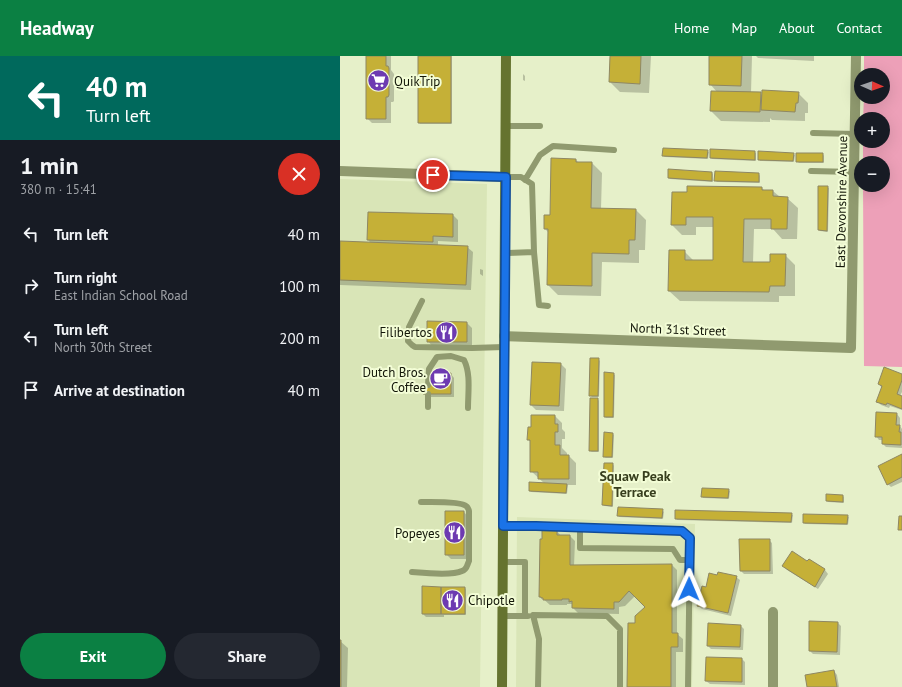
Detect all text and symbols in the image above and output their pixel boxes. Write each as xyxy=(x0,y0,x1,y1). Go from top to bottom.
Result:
text: Headway xyxy=(20,16,94,40)
text: Home xyxy=(674,19,709,37)
text: Map xyxy=(731,19,757,37)
text: About xyxy=(779,19,815,37)
text: Contact xyxy=(837,19,882,37)
text: 40 m xyxy=(86,68,147,105)
supermarket icon: QuikTrip xyxy=(365,68,391,94)
north arrow xyxy=(854,68,890,104)
map controls xyxy=(854,68,890,192)
icon: left xyxy=(20,72,72,124)
place label: QuikTrip xyxy=(394,73,440,90)
text: Turn left xyxy=(86,104,151,127)
button: + xyxy=(854,112,890,148)
street label: East Devonshire Avenue xyxy=(832,136,851,268)
text: 1 min xyxy=(20,150,79,181)
button: close xyxy=(278,153,320,195)
button: − xyxy=(854,156,890,192)
pin xyxy=(416,158,450,192)
icon: arrive xyxy=(422,164,444,186)
text: 380 m · 15:41 xyxy=(20,181,97,198)
icon: left xyxy=(20,223,42,245)
text: Turn left xyxy=(54,225,108,244)
text: 40 m xyxy=(287,225,320,244)
text: Turn right xyxy=(54,268,117,287)
icon: right xyxy=(20,275,42,297)
text: 100 m xyxy=(279,277,320,296)
text: East Indian School Road xyxy=(54,287,188,304)
restaurant icon: Filibertos xyxy=(434,319,460,345)
street label: North 31st Street xyxy=(630,319,727,340)
text: Turn left xyxy=(54,320,108,339)
place label: Filibertos xyxy=(379,324,432,341)
icon: left xyxy=(20,327,42,349)
text: 200 m xyxy=(279,329,320,348)
text: North 30th Street xyxy=(54,339,152,356)
place label: Dutch Bros. Coffee xyxy=(363,364,426,396)
cafe icon: Dutch Bros. Coffee xyxy=(428,366,454,392)
icon: arrive xyxy=(20,379,42,401)
text: Arrive at destination xyxy=(54,381,185,400)
text: 40 m xyxy=(287,381,320,400)
district label: Squaw Peak Terrace xyxy=(599,467,671,501)
restaurant icon: Popeyes xyxy=(442,520,468,546)
place label: Popeyes xyxy=(395,525,440,542)
position arrow xyxy=(668,568,710,610)
restaurant icon: Chipotle xyxy=(440,587,466,613)
place label: Chipotle xyxy=(468,592,515,609)
button: Exit xyxy=(20,633,166,679)
button: Share xyxy=(174,633,320,679)

